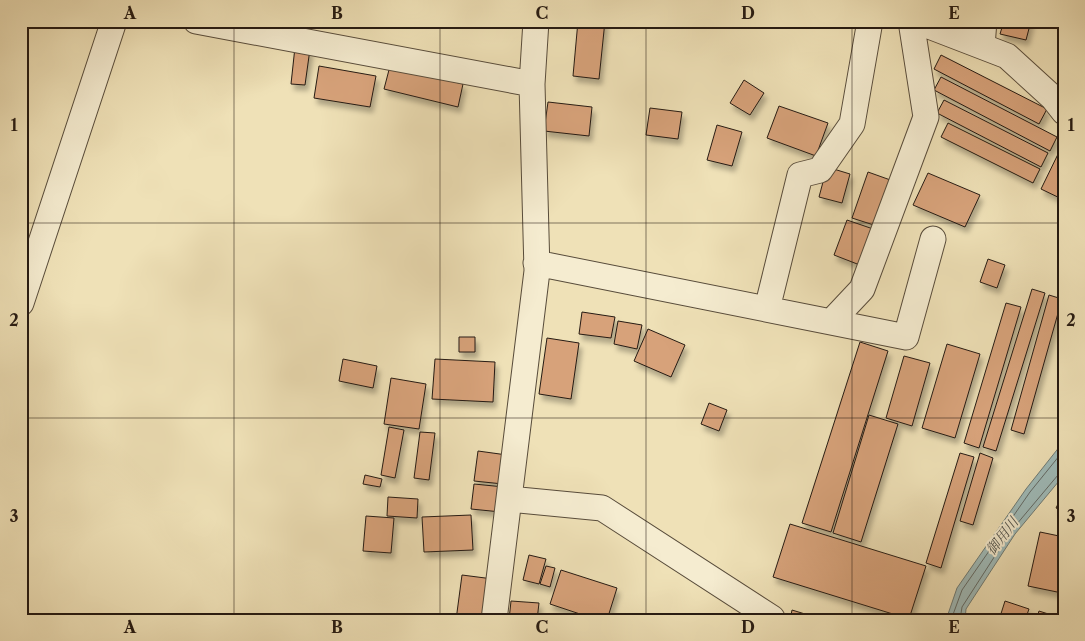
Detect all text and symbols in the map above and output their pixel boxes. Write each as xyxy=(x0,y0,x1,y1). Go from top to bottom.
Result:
text: A xyxy=(123,3,137,23)
text: B xyxy=(331,3,343,23)
text: C xyxy=(536,3,548,23)
text: D xyxy=(741,3,755,23)
text: E xyxy=(948,3,960,23)
text: 1 xyxy=(10,115,18,135)
text: 1 xyxy=(1067,115,1075,135)
text: 2 xyxy=(9,310,19,330)
text: 2 xyxy=(1066,310,1076,330)
text: 3 xyxy=(9,506,19,526)
text: 3 xyxy=(1066,506,1076,526)
water label: 御用川 xyxy=(982,512,1023,558)
text: A xyxy=(123,617,137,637)
text: B xyxy=(331,617,343,637)
text: C xyxy=(536,617,548,637)
text: D xyxy=(741,617,755,637)
text: E xyxy=(948,617,960,637)

